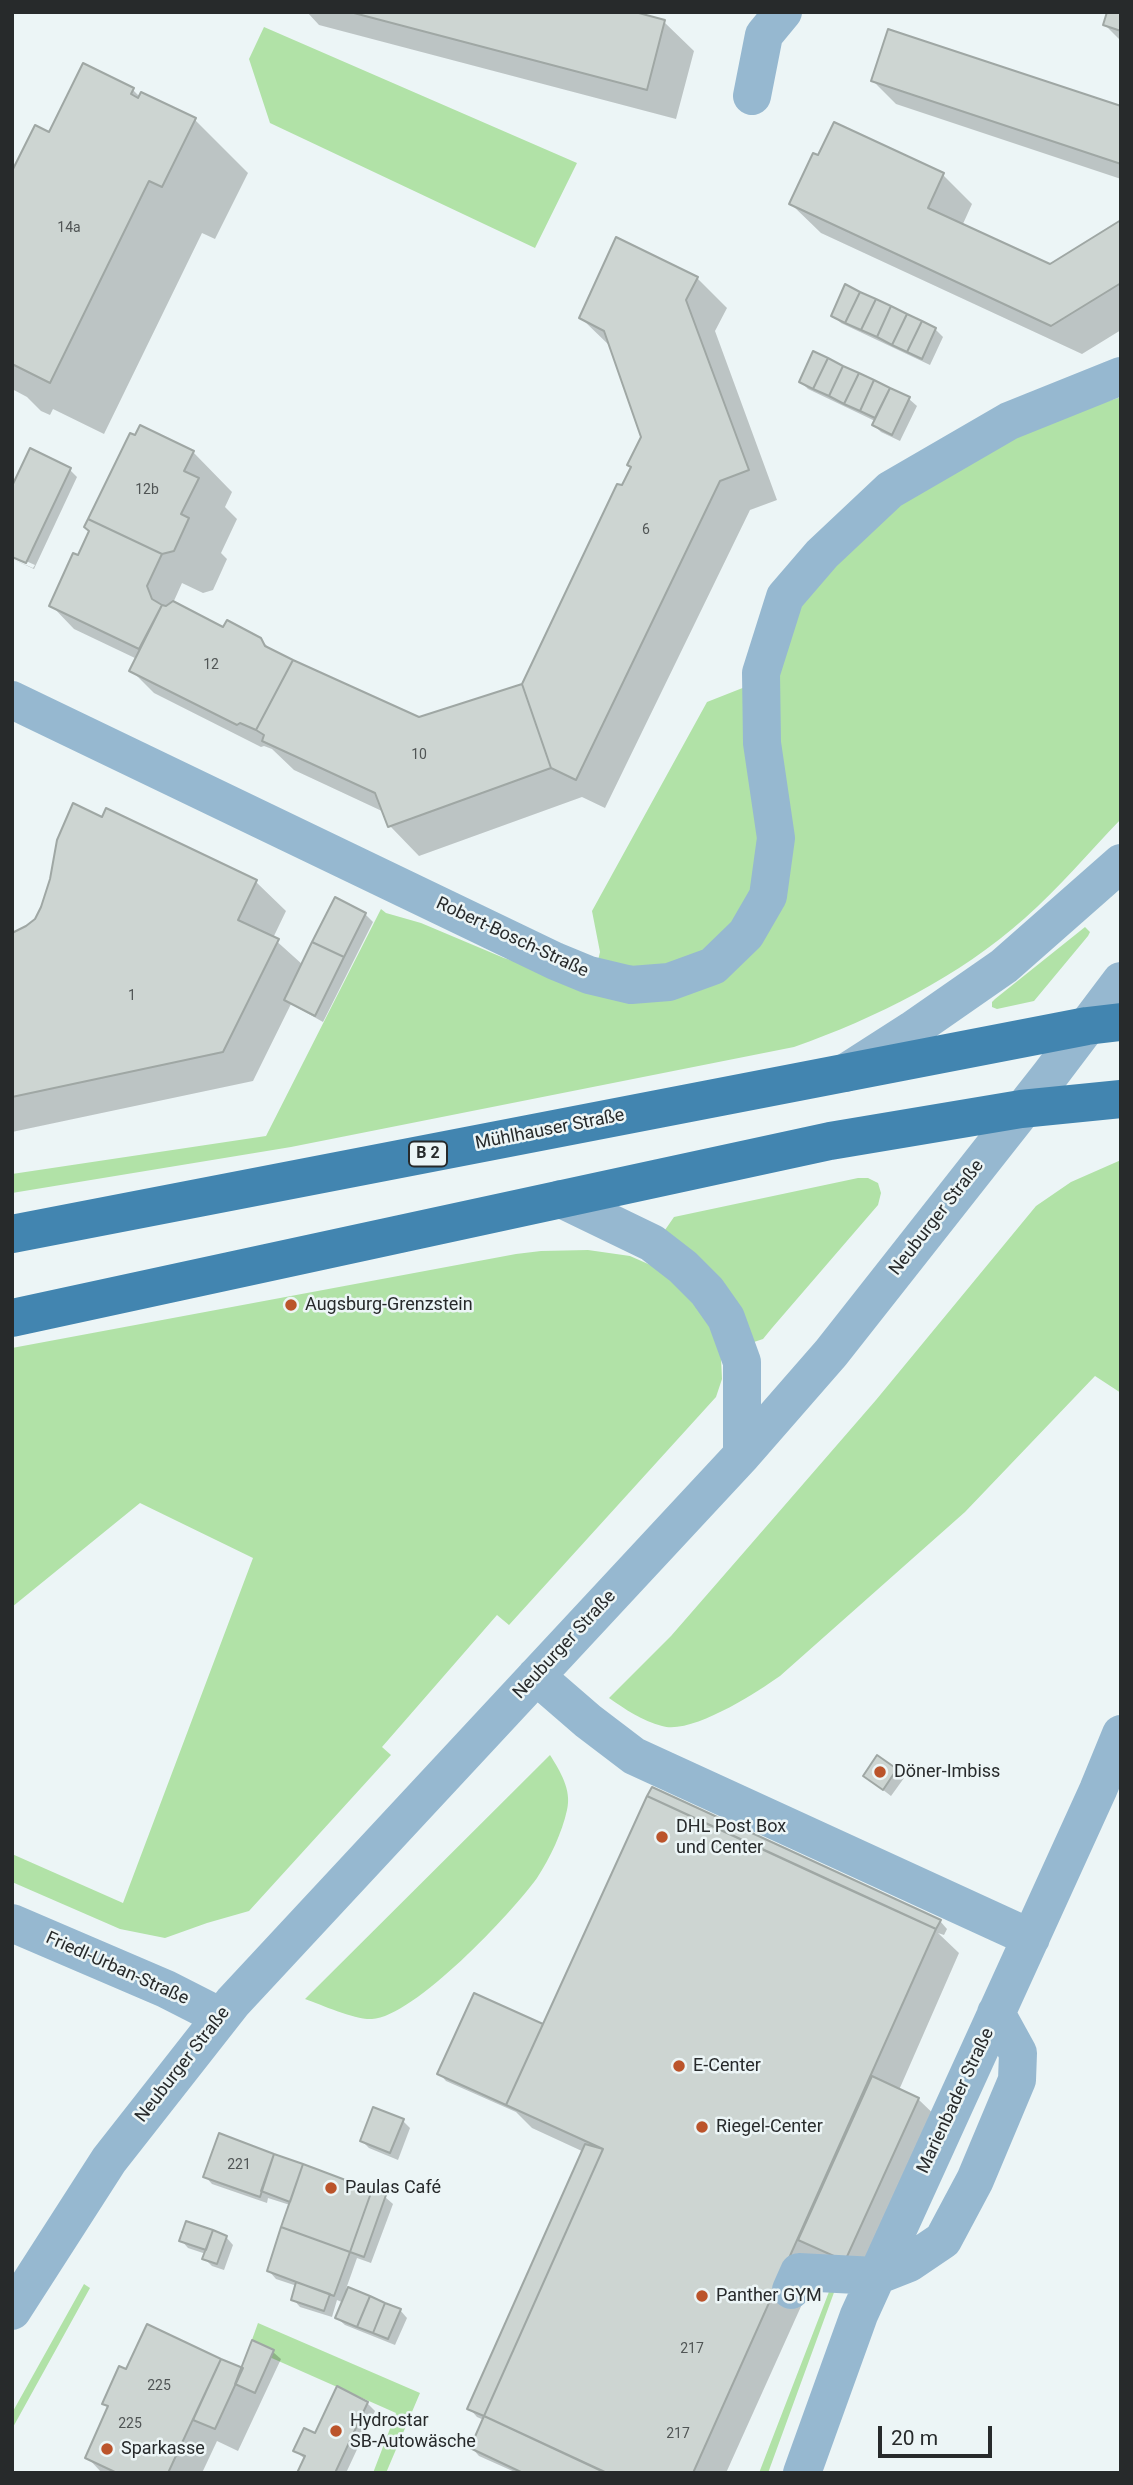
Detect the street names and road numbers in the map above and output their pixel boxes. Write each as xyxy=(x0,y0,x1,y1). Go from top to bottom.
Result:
street label: Robert-Bosch-Straße xyxy=(432,893,592,983)
street label: Mühlhauser Straße xyxy=(474,1105,626,1155)
road number: B 2 xyxy=(409,1142,447,1166)
street label: Neuburger Straße xyxy=(885,1156,989,1280)
street label: Neuburger Straße xyxy=(509,1586,621,1704)
street label: Friedl-Urban-Straße xyxy=(42,1928,192,2010)
street label: Neuburger Straße xyxy=(131,2003,235,2127)
street label: Marienbader Straße xyxy=(913,2025,999,2177)

